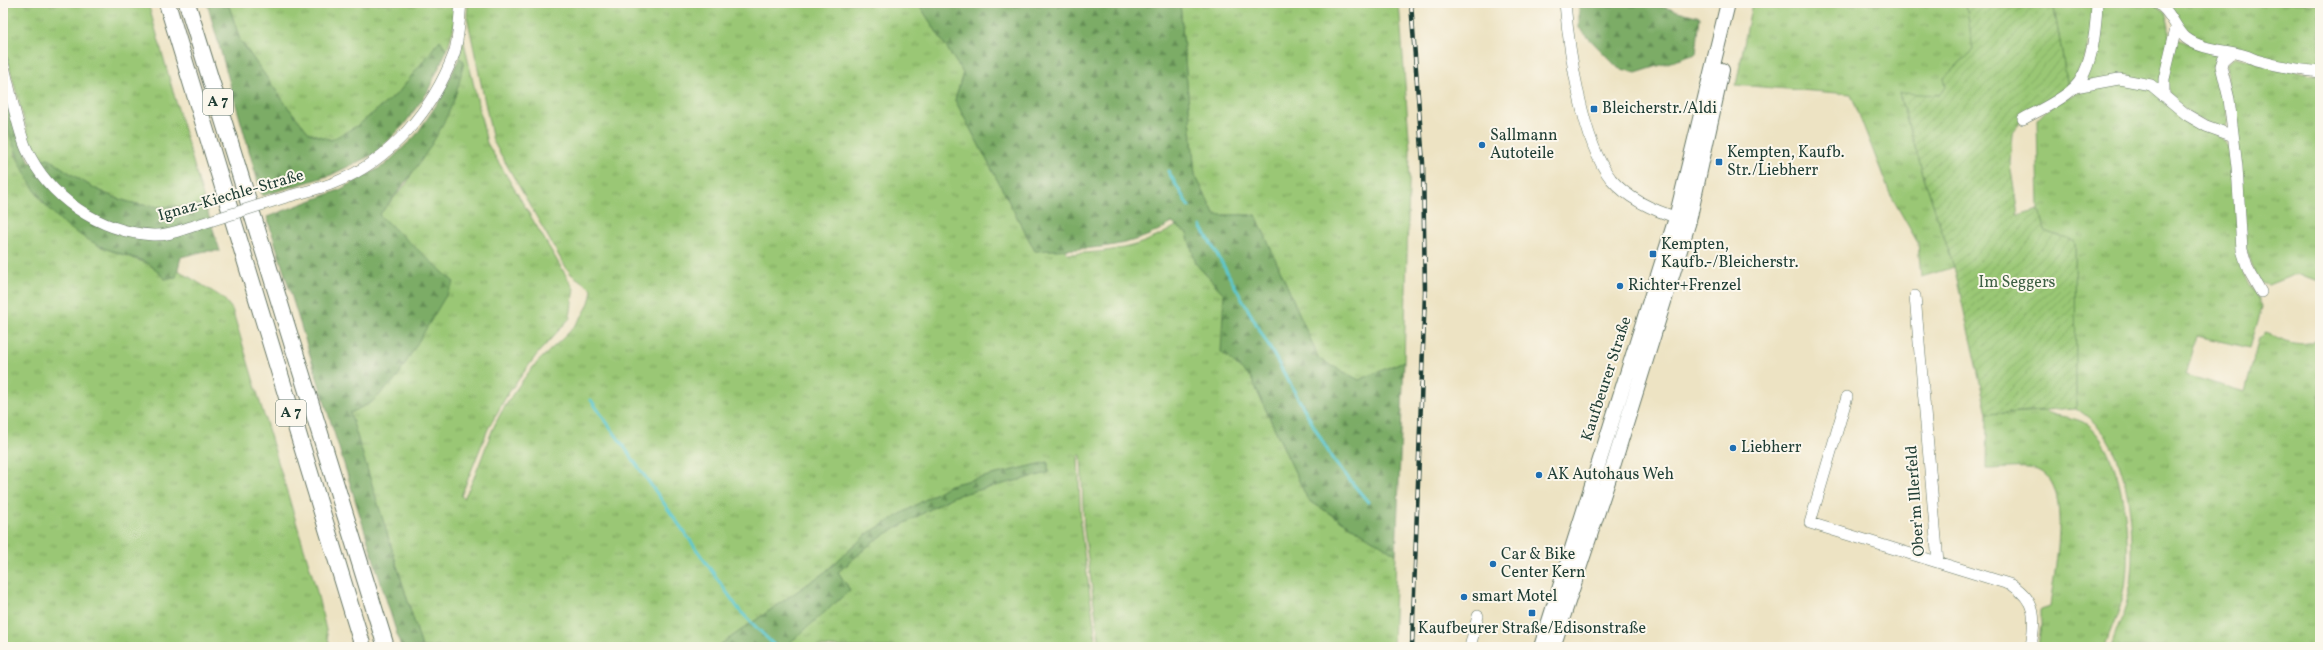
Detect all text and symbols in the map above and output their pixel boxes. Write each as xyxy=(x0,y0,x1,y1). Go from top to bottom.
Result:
road number: A 7 xyxy=(203,89,233,115)
place label: Bleicherstr./Aldi xyxy=(1602,98,1717,120)
marker: Bleicherstr./Aldi xyxy=(1589,104,1599,114)
place label: Sallmann Autoteile xyxy=(1490,125,1558,165)
marker: Sallmann Autoteile xyxy=(1477,140,1487,150)
place label: Kempten, Kaufb. Str./Liebherr xyxy=(1727,142,1845,182)
marker: Kempten, Kaufb. Str./Liebherr xyxy=(1714,157,1724,167)
street label: Ignaz-Kiechle-Straße xyxy=(156,165,306,227)
place label: Kempten, Kaufb.-/Bleicherstr. xyxy=(1661,234,1798,274)
marker: Kempten, Kaufb.-/Bleicherstr. xyxy=(1648,249,1658,259)
park label: Im Seggers xyxy=(1979,272,2056,294)
place label: Richter+Frenzel xyxy=(1628,275,1742,297)
marker: Richter+Frenzel xyxy=(1615,281,1625,291)
street label: Kaufbeurer Straße xyxy=(1576,314,1638,444)
road number: A 7 xyxy=(276,400,306,426)
place label: Liebherr xyxy=(1741,437,1802,459)
marker: Liebherr xyxy=(1728,443,1738,453)
street label: Ober'm Illerfeld xyxy=(1901,445,1931,557)
place label: AK Autohaus Weh xyxy=(1547,464,1674,486)
marker: AK Autohaus Weh xyxy=(1534,470,1544,480)
place label: Car & Bike Center Kern xyxy=(1501,544,1586,584)
marker: Car & Bike Center Kern xyxy=(1488,559,1498,569)
place label: smart Motel xyxy=(1472,586,1558,608)
marker: smart Motel xyxy=(1459,592,1469,602)
marker: Kaufbeurer Straße/Edisonstraße xyxy=(1527,608,1537,618)
place label: Kaufbeurer Straße/Edisonstraße xyxy=(1418,618,1646,640)

